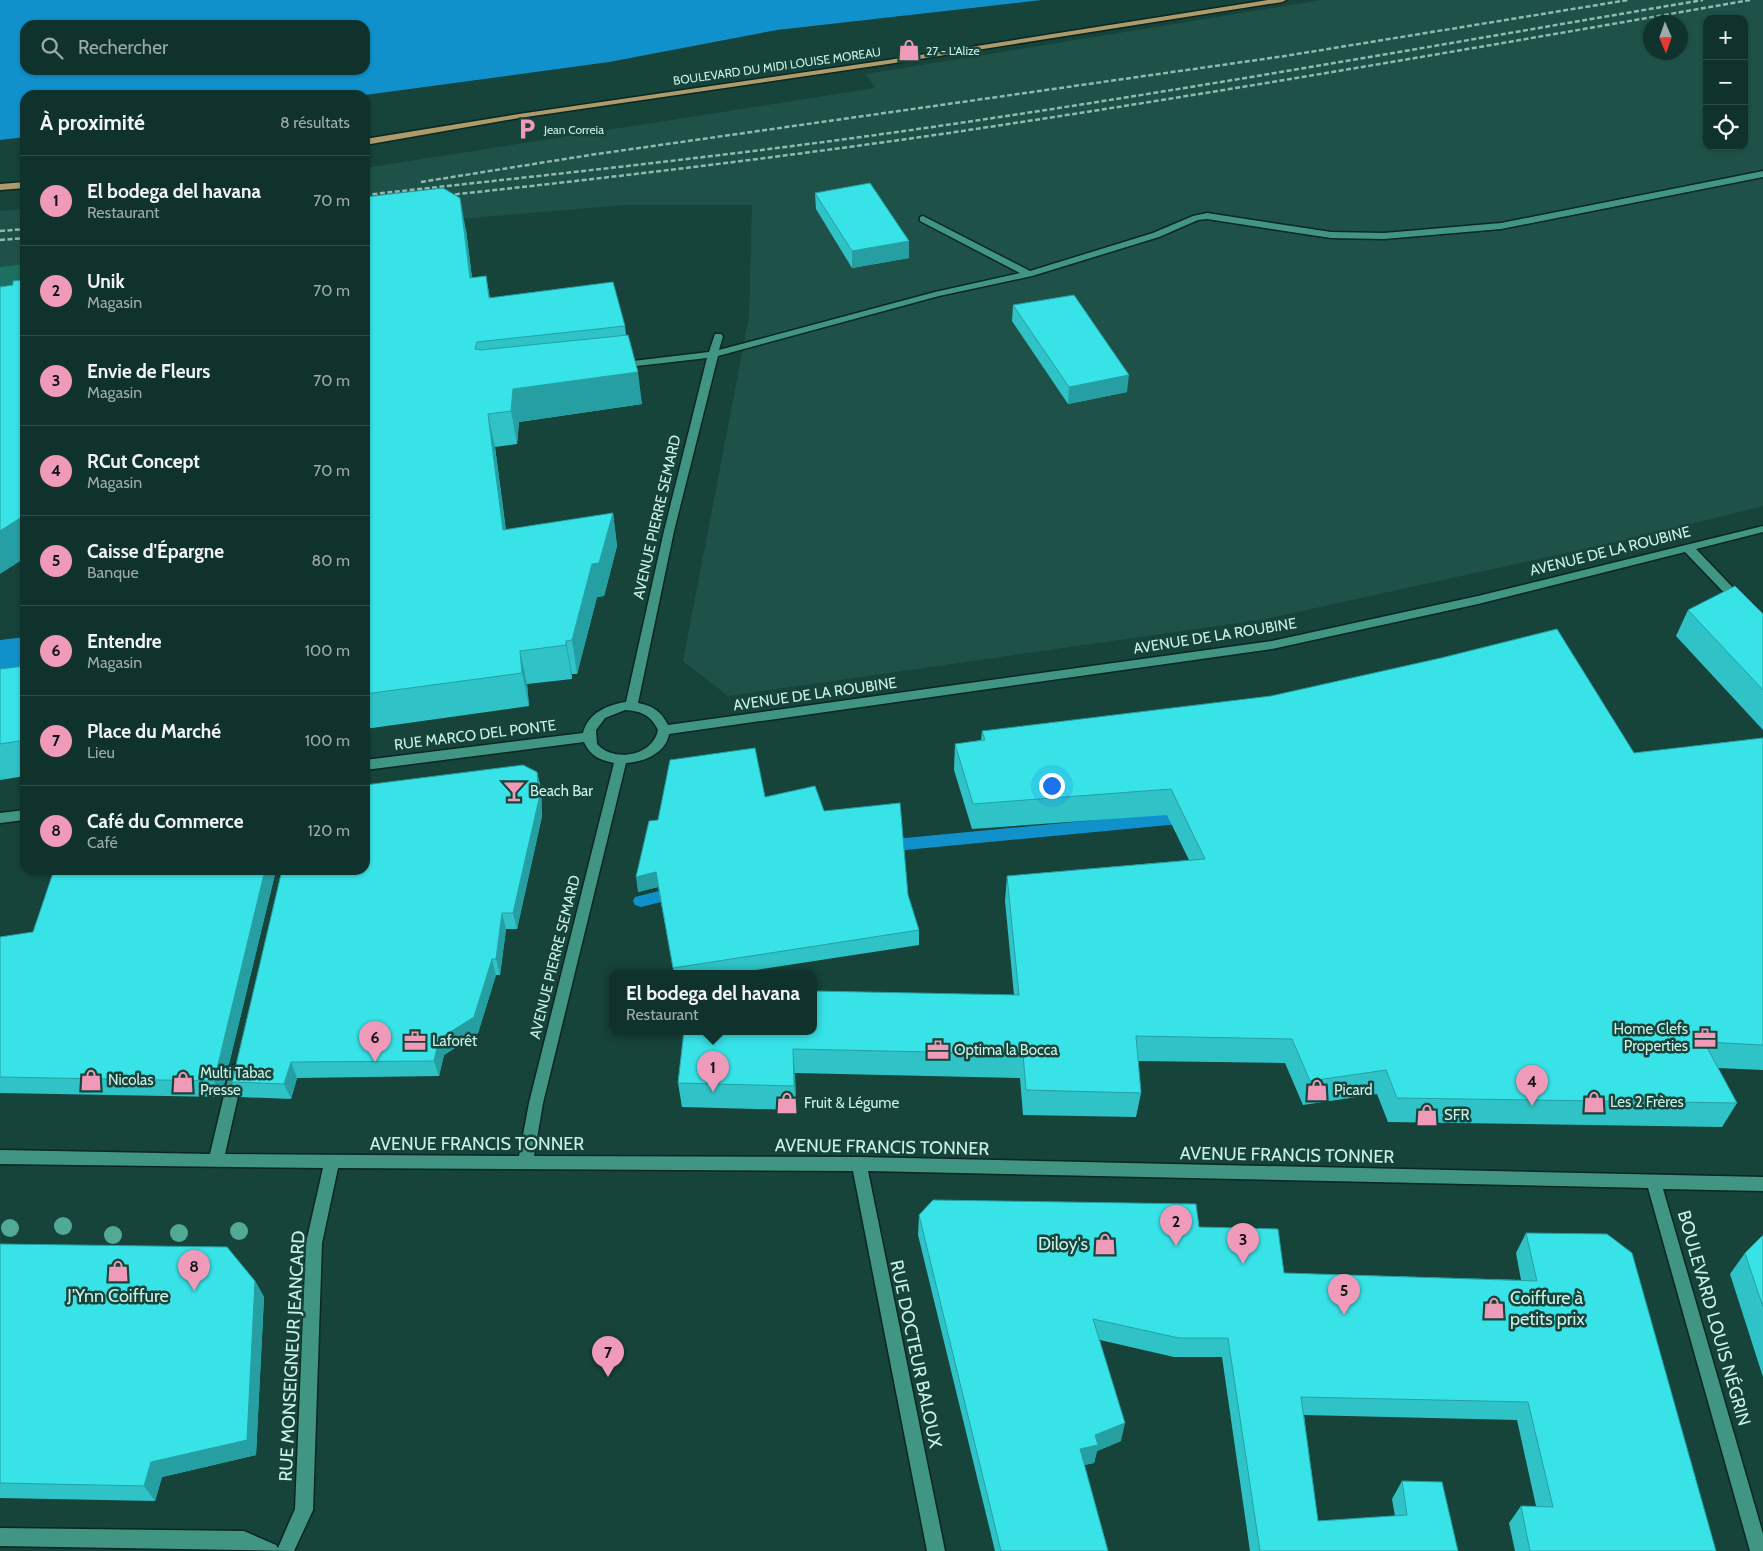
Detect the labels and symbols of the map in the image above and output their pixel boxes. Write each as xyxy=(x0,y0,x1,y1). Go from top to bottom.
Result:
north arrow xyxy=(1643,15,1688,60)
shop icon: 27 - L'Alize xyxy=(896,37,922,63)
place label: 27 - L'Alize xyxy=(926,43,980,58)
street label: BOULEVARD DU MIDI LOUISE MOREAU xyxy=(672,44,882,88)
parking icon: Jean Correia xyxy=(514,116,540,142)
place label: Jean Correia xyxy=(543,122,604,137)
street label: AVENUE PIERRE SEMARD xyxy=(629,433,685,601)
street label: AVENUE DE LA ROUBINE xyxy=(1528,522,1692,580)
street label: AVENUE DE LA ROUBINE xyxy=(1132,614,1298,658)
street label: AVENUE DE LA ROUBINE xyxy=(732,674,898,714)
street label: RUE MARCO DEL PONTE xyxy=(393,716,557,754)
your location xyxy=(1039,773,1065,799)
bar icon: Beach Bar xyxy=(501,778,527,804)
place label: Beach Bar xyxy=(530,782,593,800)
street label: AVENUE PIERRE SEMARD xyxy=(526,873,584,1041)
place label: Home Clefs Properties xyxy=(1614,1020,1688,1055)
pin: 6 xyxy=(359,1021,391,1062)
office icon: Home Clefs Properties xyxy=(1692,1025,1718,1051)
office icon: Laforêt xyxy=(402,1028,428,1054)
place label: Laforêt xyxy=(432,1032,477,1050)
office icon: Optima la Bocca xyxy=(925,1037,951,1063)
place label: Optima la Bocca xyxy=(954,1041,1058,1059)
pin: 1 xyxy=(697,1051,729,1092)
place label: Multi Tabac Presse xyxy=(200,1064,272,1099)
pin: 4 xyxy=(1516,1065,1548,1106)
shop icon: Nicolas xyxy=(78,1067,104,1093)
shop icon: Multi Tabac Presse xyxy=(170,1069,196,1095)
place label: Nicolas xyxy=(108,1071,154,1089)
shop icon: Picard xyxy=(1304,1077,1330,1103)
place label: Picard xyxy=(1334,1081,1373,1099)
shop icon: Les 2 Frères xyxy=(1581,1089,1607,1115)
shop icon: Fruit & Légume xyxy=(774,1090,800,1116)
place label: Les 2 Frères xyxy=(1610,1093,1684,1111)
place label: Fruit & Légume xyxy=(804,1094,899,1112)
shop icon: SFR xyxy=(1414,1102,1440,1128)
place label: SFR xyxy=(1444,1106,1470,1124)
street label: AVENUE FRANCIS TONNER xyxy=(370,1133,584,1155)
street label: AVENUE FRANCIS TONNER xyxy=(775,1134,989,1160)
street label: AVENUE FRANCIS TONNER xyxy=(1180,1142,1394,1168)
pin: 2 xyxy=(1160,1205,1192,1246)
street label: BOULEVARD LOUIS NÉGRIN xyxy=(1673,1208,1755,1428)
pin: 3 xyxy=(1227,1223,1259,1264)
street label: RUE MONSEIGNEUR JEANCARD xyxy=(274,1230,310,1482)
shop icon: Diloy's xyxy=(1092,1231,1118,1257)
place label: Diloy's xyxy=(1038,1233,1088,1255)
pin: 8 xyxy=(178,1250,210,1291)
shop icon: J'Ynn Coiffure xyxy=(105,1258,131,1284)
street label: RUE DOCTEUR BALOUX xyxy=(885,1258,947,1450)
pin: 5 xyxy=(1328,1274,1360,1315)
place label: J'Ynn Coiffure xyxy=(66,1285,169,1307)
place label: Coiffure à petits prix xyxy=(1510,1287,1585,1330)
shop icon: Coiffure à petits prix xyxy=(1481,1295,1507,1321)
pin: 7 xyxy=(592,1336,624,1377)

